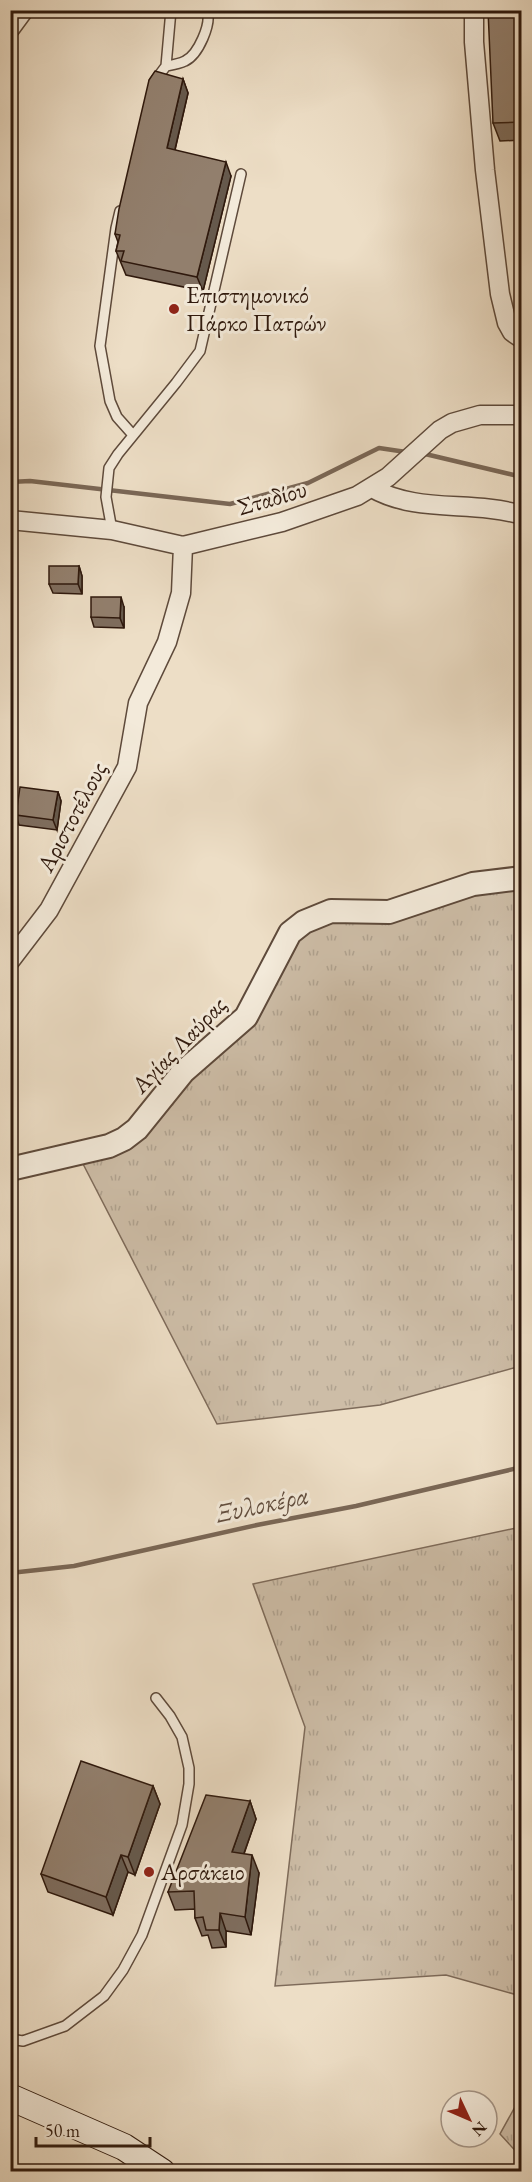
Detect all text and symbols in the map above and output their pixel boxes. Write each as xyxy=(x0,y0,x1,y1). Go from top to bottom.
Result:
place label: Επιστημονικό Πάρκο Πατρών xyxy=(186,279,327,338)
marker: Επιστημονικό Πάρκο Πατρών xyxy=(167,302,181,316)
street label: Σταδίου xyxy=(234,473,310,522)
street label: Αριστοτέλους xyxy=(29,756,114,878)
street label: Αγίας Λαύρας xyxy=(124,989,233,1101)
water label: Ξυλοκέρα xyxy=(212,1478,311,1531)
place label: Αρσάκειο xyxy=(160,1856,245,1887)
marker: Αρσάκειο xyxy=(142,1865,156,1879)
north arrow xyxy=(439,2089,499,2149)
scale bar xyxy=(36,2110,150,2148)
text: N xyxy=(467,2117,491,2141)
text: 50 m xyxy=(45,2119,80,2142)

